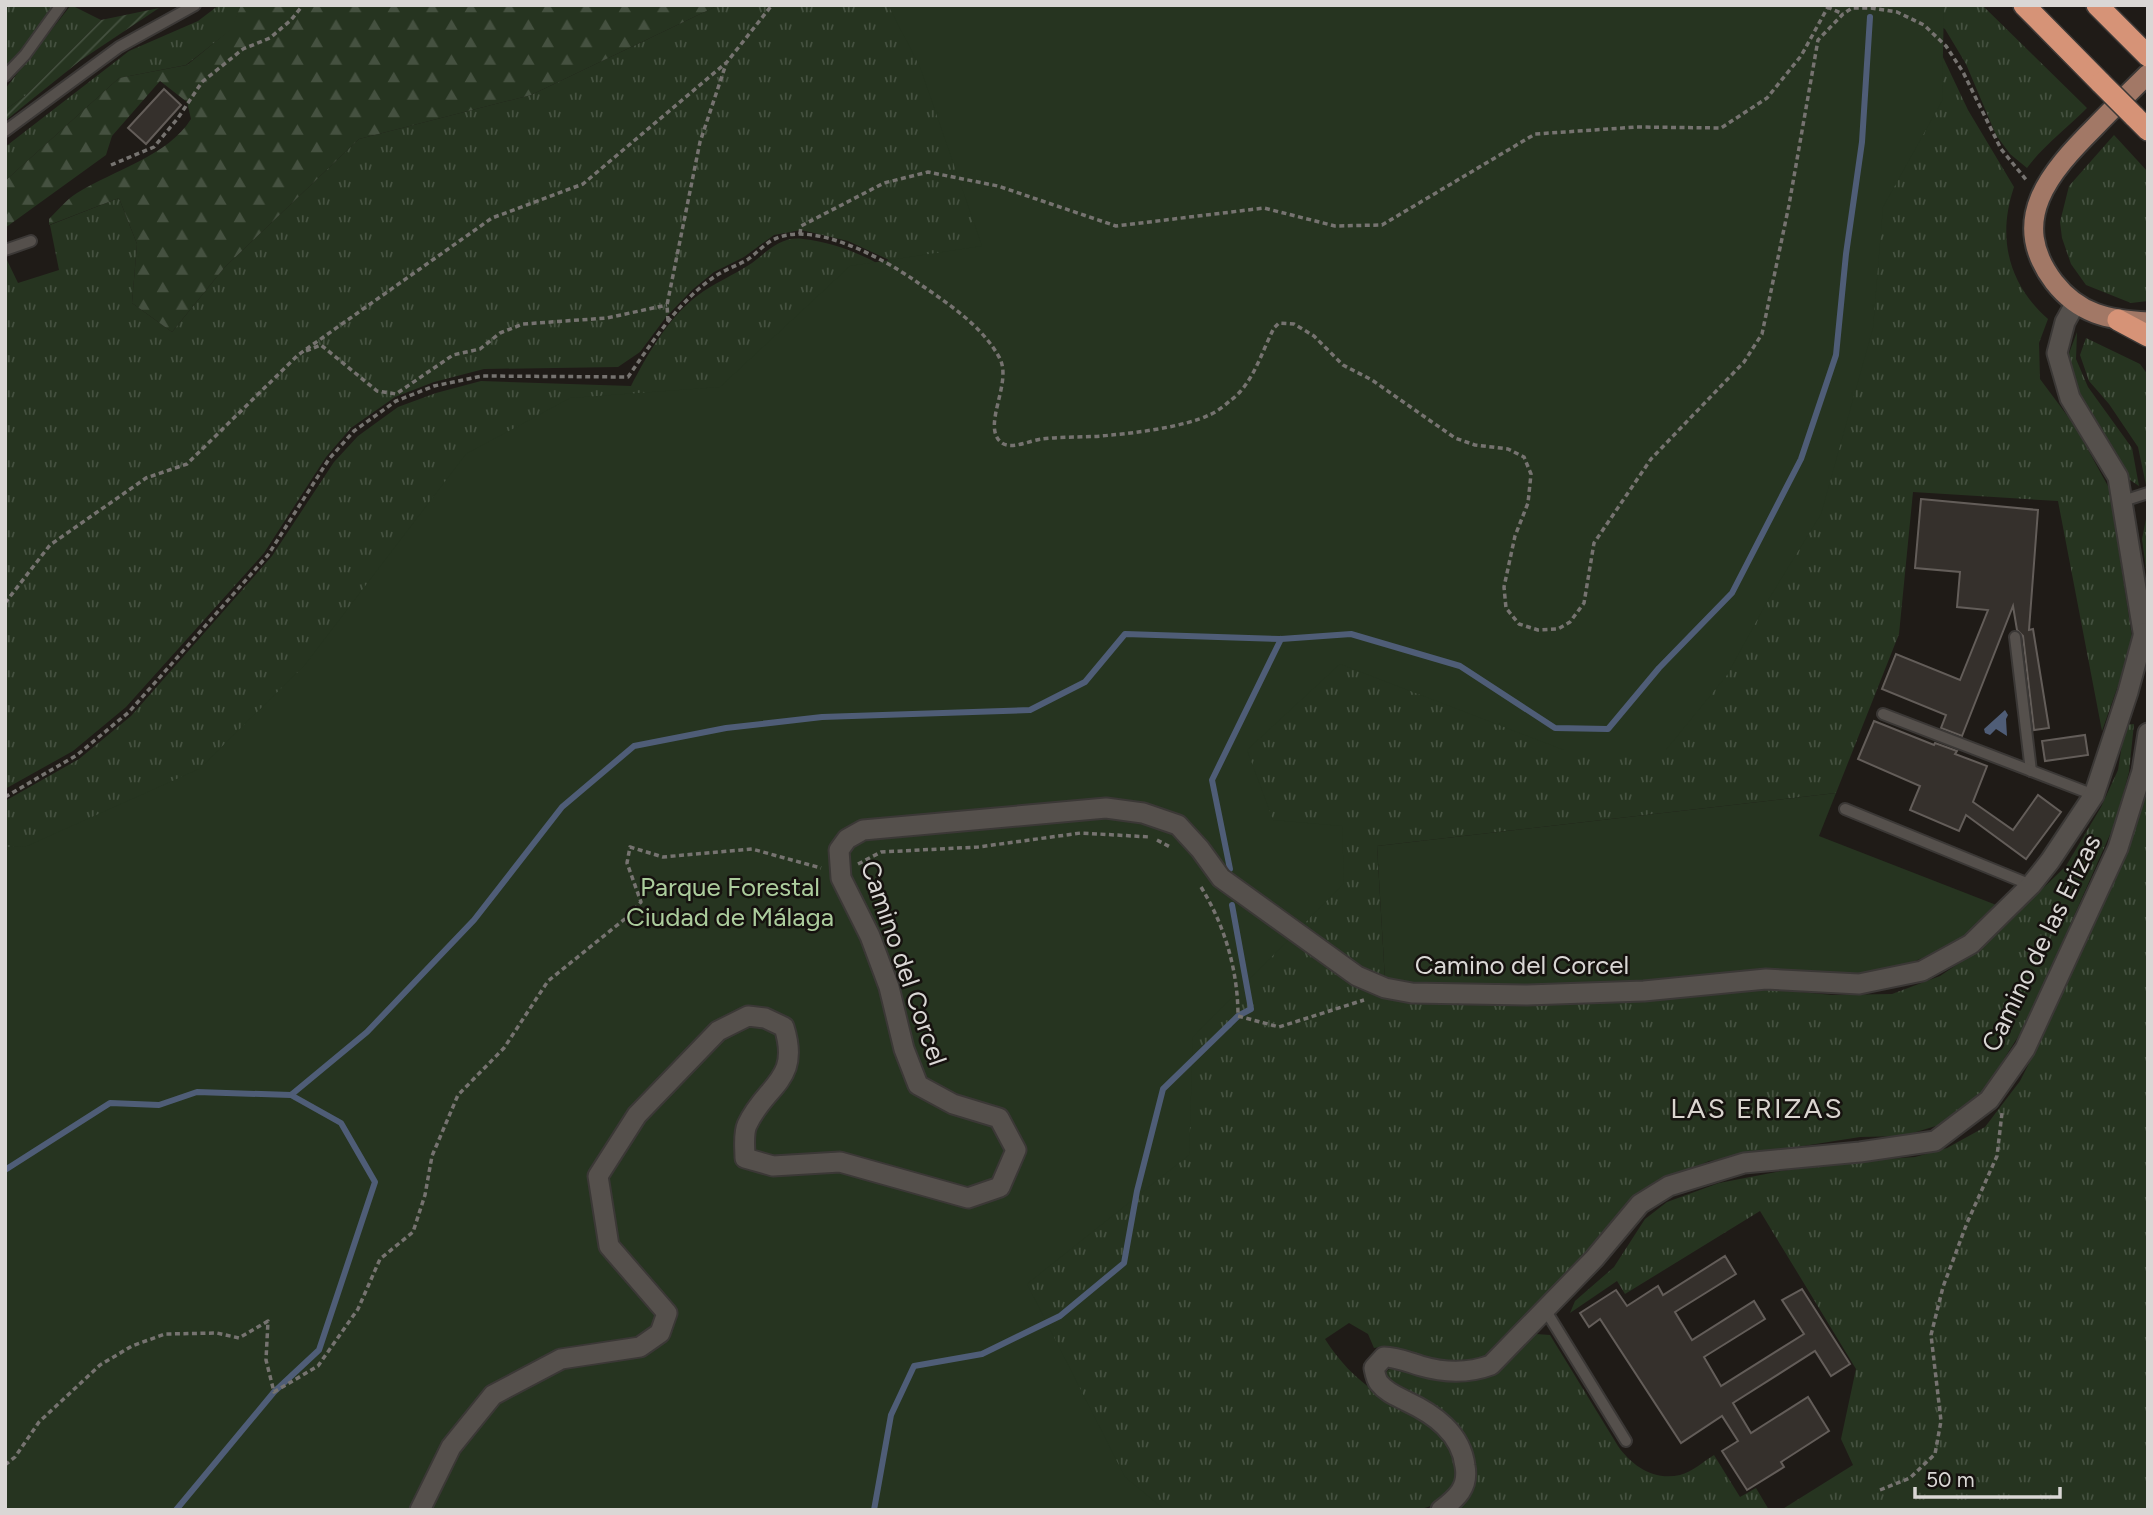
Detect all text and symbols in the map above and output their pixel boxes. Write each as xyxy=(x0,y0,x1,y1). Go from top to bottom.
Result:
street label: Camino de las Erizas xyxy=(1974,829,2108,1057)
street label: Camino del Corcel xyxy=(854,856,954,1070)
park label: Parque Forestal Ciudad de Málaga xyxy=(626,871,834,933)
street label: Camino del Corcel xyxy=(1415,949,1629,981)
district label: LAS ERIZAS xyxy=(1670,1091,1844,1125)
scale bar xyxy=(1915,1456,2060,1500)
text: 50 m xyxy=(1926,1467,1975,1492)

